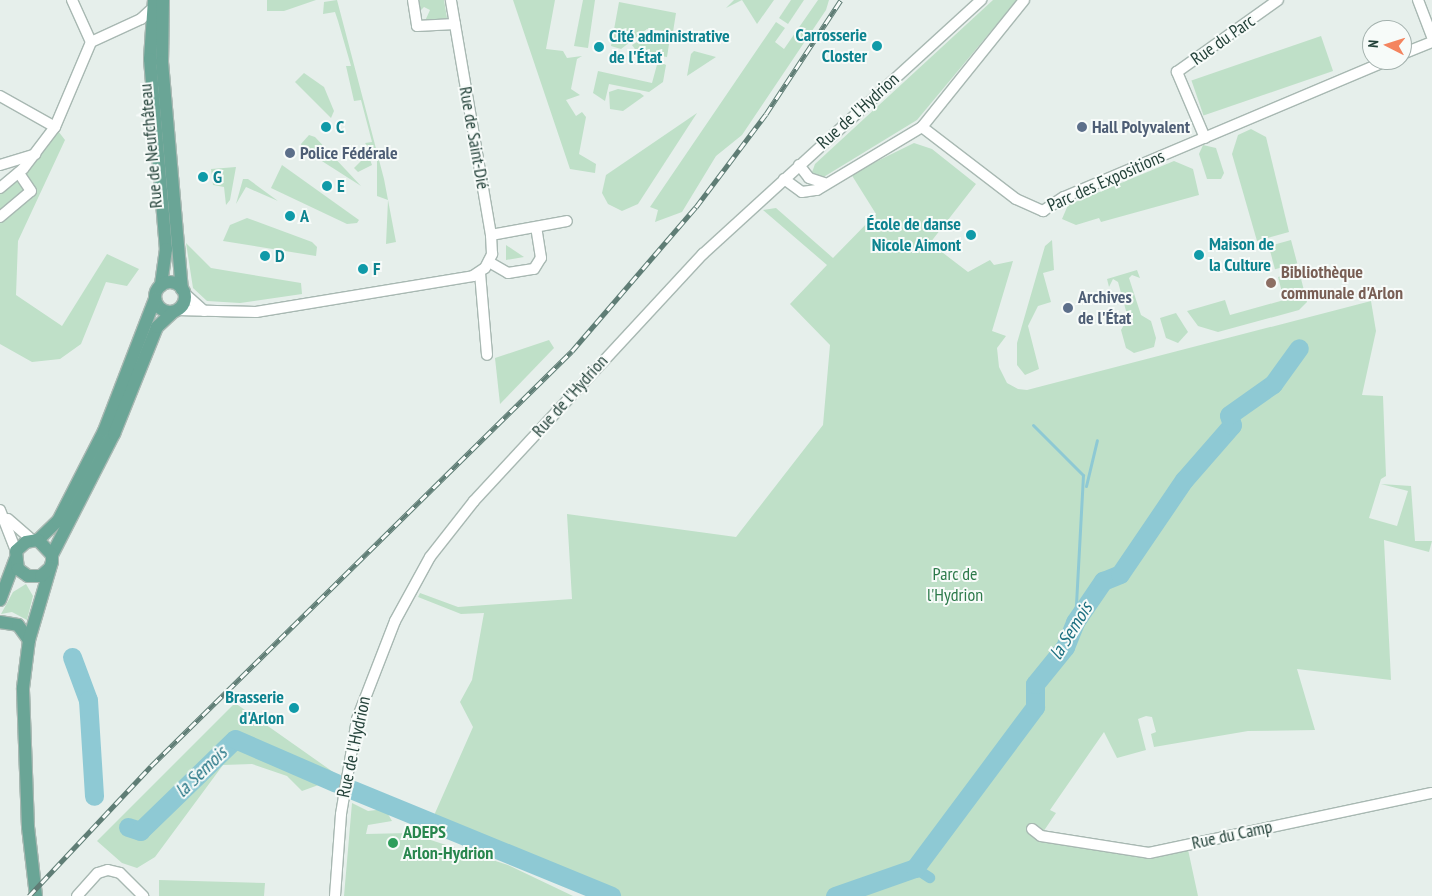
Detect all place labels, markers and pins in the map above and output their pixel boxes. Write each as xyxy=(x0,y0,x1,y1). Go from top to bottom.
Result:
place label: Carrosserie Closter xyxy=(796,25,867,68)
place label: Cité administrative de l'État xyxy=(609,26,730,68)
marker: Carrosserie Closter xyxy=(871,40,883,52)
marker: Cité administrative de l'État xyxy=(593,41,605,53)
place label: C xyxy=(336,116,344,138)
place label: Hall Polyvalent xyxy=(1092,116,1190,138)
marker: C xyxy=(320,121,332,133)
marker: Hall Polyvalent xyxy=(1076,121,1088,133)
place label: Police Fédérale xyxy=(300,142,398,164)
marker: Police Fédérale xyxy=(284,147,296,159)
place label: G xyxy=(213,166,222,188)
marker: G xyxy=(197,171,209,183)
place label: E xyxy=(337,175,345,197)
marker: E xyxy=(321,180,333,192)
place label: A xyxy=(300,205,309,227)
marker: A xyxy=(284,210,296,222)
place label: École de danse Nicole Aimont xyxy=(866,214,961,256)
marker: École de danse Nicole Aimont xyxy=(965,229,977,241)
place label: Maison de la Culture xyxy=(1209,234,1274,276)
place label: D xyxy=(275,245,285,267)
marker: Maison de la Culture xyxy=(1193,249,1205,261)
marker: D xyxy=(259,250,271,262)
place label: F xyxy=(373,258,381,280)
place label: Bibliothèque communale d'Arlon xyxy=(1281,262,1403,304)
marker: F xyxy=(357,263,369,275)
marker: Bibliothèque communale d'Arlon xyxy=(1265,277,1277,289)
place label: Archives de l'État xyxy=(1078,287,1132,330)
marker: Archives de l'État xyxy=(1062,302,1074,314)
place label: Brasserie d'Arlon xyxy=(225,687,284,730)
marker: Brasserie d'Arlon xyxy=(288,702,300,714)
place label: ADEPS Arlon-Hydrion xyxy=(403,822,493,864)
marker: ADEPS Arlon-Hydrion xyxy=(387,837,399,849)

